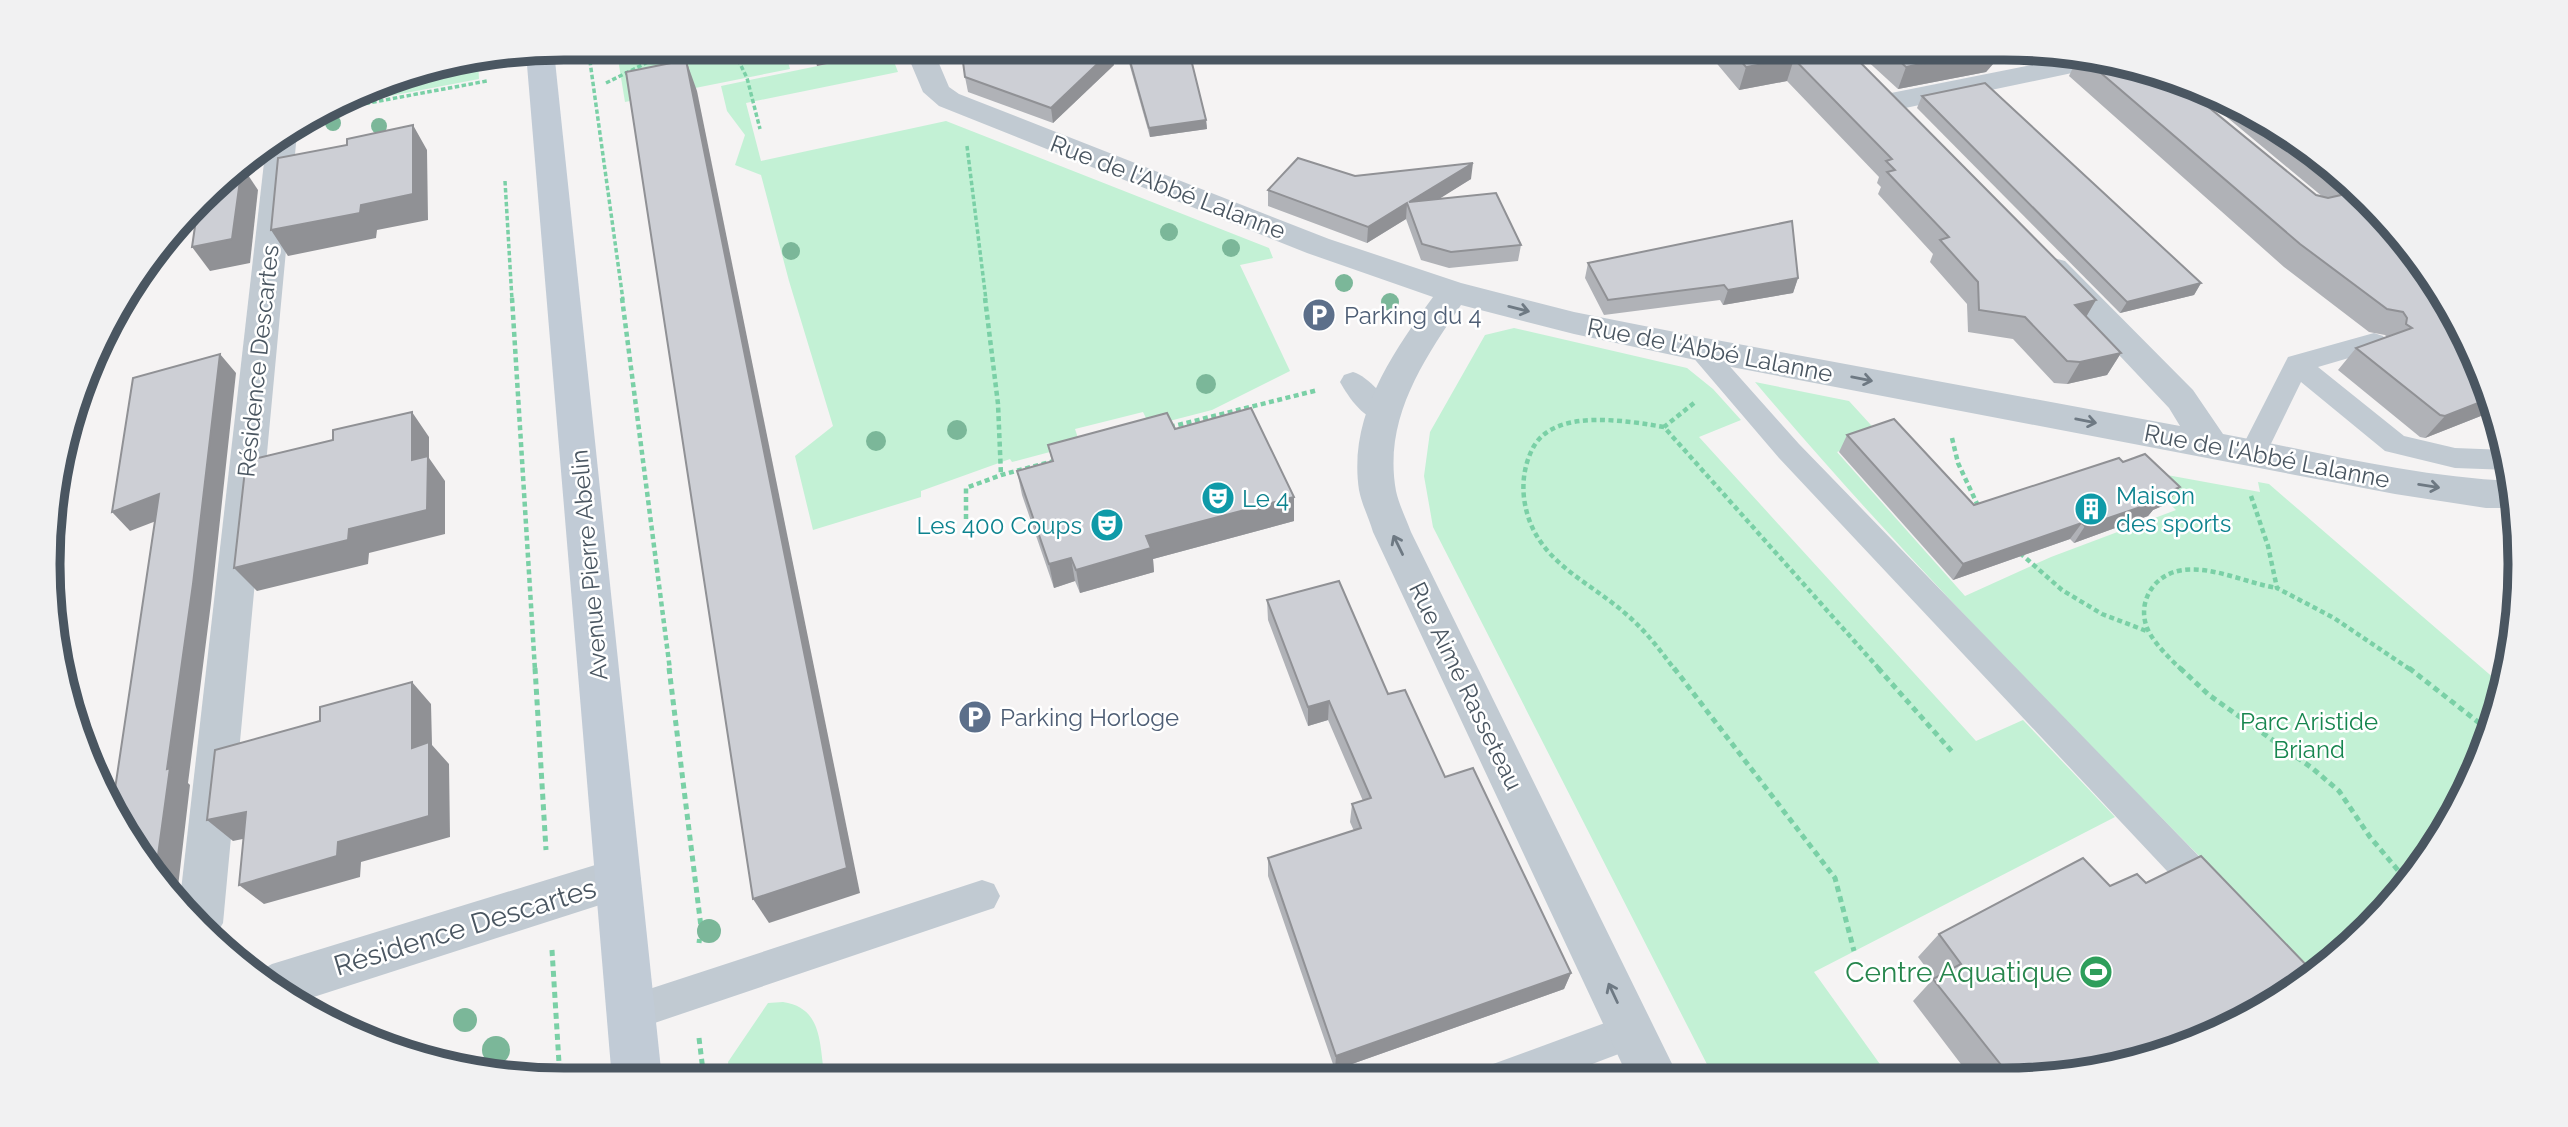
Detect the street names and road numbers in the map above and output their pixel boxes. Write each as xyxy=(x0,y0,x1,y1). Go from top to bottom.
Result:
street label: Rue de l'Abbé Lalanne xyxy=(1046,129,1290,245)
street label: Résidence Descartes xyxy=(231,243,285,479)
street label: Rue de l'Abbé Lalanne xyxy=(1585,312,1835,388)
street label: Rue de l'Abbé Lalanne xyxy=(2142,418,2392,494)
street label: Avenue Pierre Abelin xyxy=(564,448,614,682)
street label: Rue Aimé Rasseteau xyxy=(1403,577,1529,795)
street label: Résidence Descartes xyxy=(330,871,600,983)

